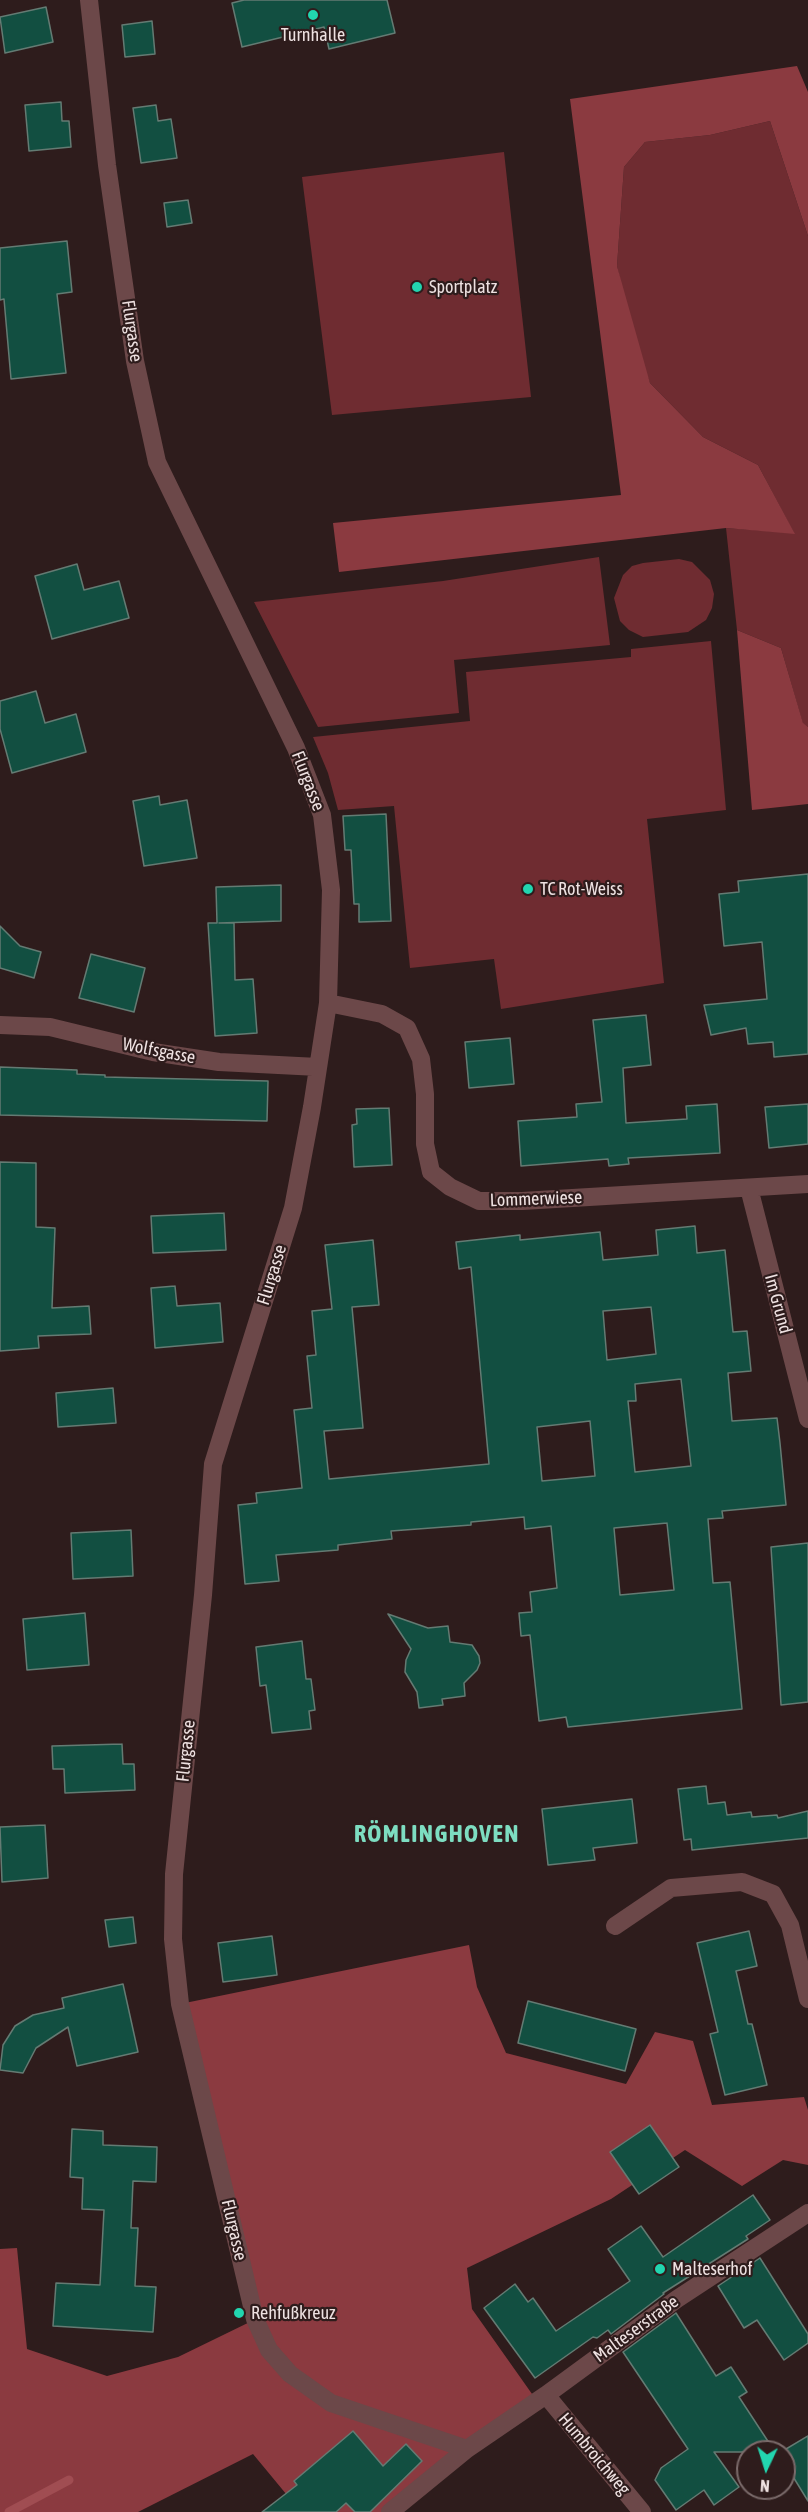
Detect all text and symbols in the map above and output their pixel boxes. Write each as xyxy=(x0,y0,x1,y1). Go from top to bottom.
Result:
marker: Turnhalle xyxy=(306,8,320,22)
place label: Turnhalle xyxy=(281,24,345,46)
place label: Sportplatz xyxy=(429,276,497,298)
marker: Sportplatz xyxy=(410,280,424,294)
street label: Flurgasse xyxy=(117,299,147,363)
street label: Flurgasse xyxy=(287,748,329,814)
place label: TC Rot-Weiss xyxy=(540,878,623,900)
marker: TC Rot-Weiss xyxy=(521,882,535,896)
street label: Wolfsgasse xyxy=(121,1033,197,1069)
street label: Lommerwiese xyxy=(489,1187,583,1211)
street label: Flurgasse xyxy=(253,1242,291,1308)
street label: Im Grund xyxy=(760,1272,796,1336)
street label: Flurgasse xyxy=(172,1719,200,1783)
district label: RÖMLINGHOVEN xyxy=(354,1820,520,1848)
street label: Flurgasse xyxy=(216,2197,252,2263)
place label: Malteserhof xyxy=(672,2258,752,2280)
marker: Malteserhof xyxy=(653,2262,667,2276)
street label: Malteserstraße xyxy=(589,2291,683,2367)
place label: Rehfußkreuz xyxy=(251,2302,336,2324)
marker: Rehfußkreuz xyxy=(232,2306,246,2320)
street label: Humbroichweg xyxy=(553,2409,635,2499)
north arrow xyxy=(736,2440,796,2500)
text: N xyxy=(760,2477,770,2495)

